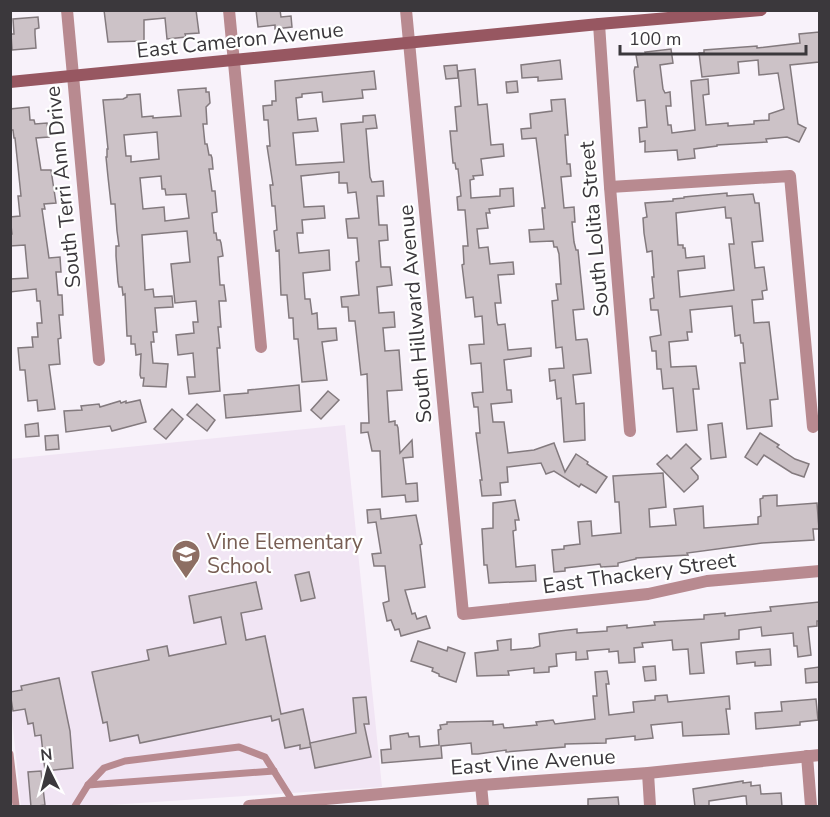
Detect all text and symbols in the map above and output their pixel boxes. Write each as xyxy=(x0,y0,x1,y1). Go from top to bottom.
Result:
street label: East Cameron Avenue xyxy=(135,15,345,65)
scale bar xyxy=(620,18,806,56)
text: 100 m xyxy=(629,27,681,51)
street label: South Terri Ann Drive xyxy=(38,85,88,289)
street label: South Lolita Street xyxy=(572,139,616,318)
street label: South Hillward Avenue xyxy=(392,204,438,424)
place label: Vine Elementary School xyxy=(206,528,363,580)
school or university icon: Vine Elementary School xyxy=(170,538,202,580)
street label: East Thackery Street xyxy=(541,546,738,600)
north arrow xyxy=(18,739,78,799)
street label: East Vine Avenue xyxy=(450,742,616,782)
text: N xyxy=(39,744,54,767)

